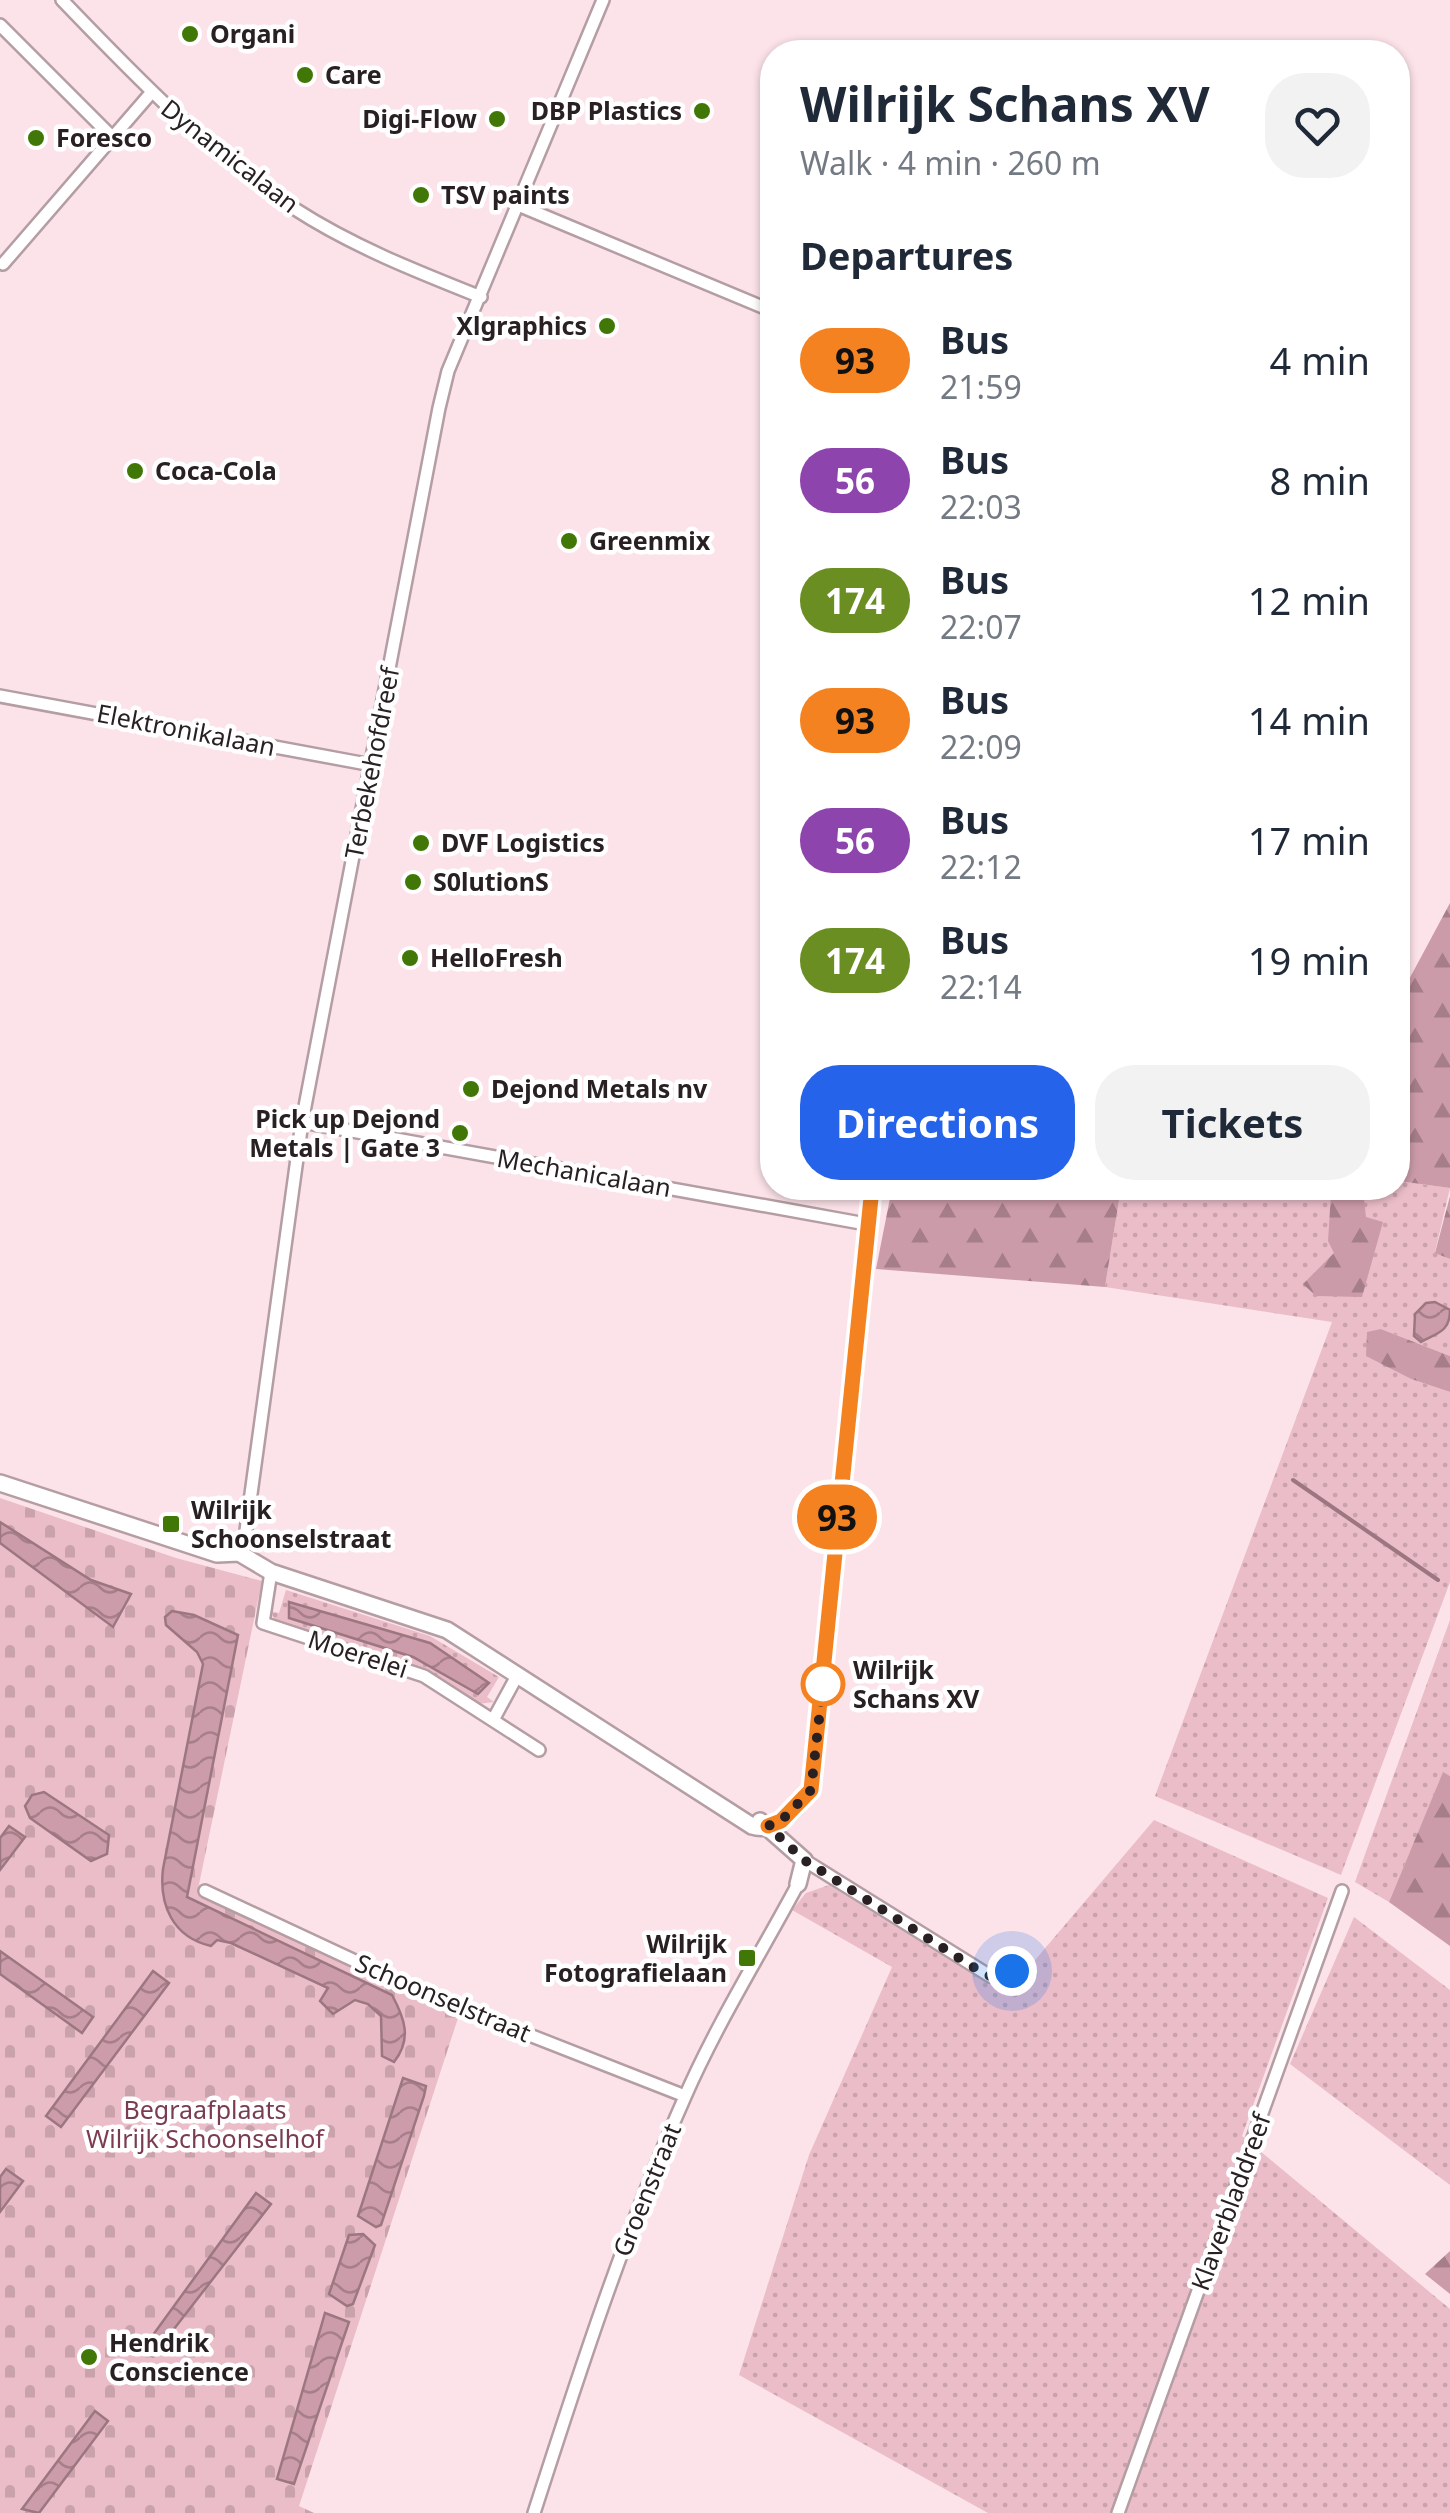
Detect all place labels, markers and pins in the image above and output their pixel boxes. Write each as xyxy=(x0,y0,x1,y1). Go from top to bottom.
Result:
place label: Organi xyxy=(210,16,295,50)
marker: Organi xyxy=(179,23,201,45)
place label: Care xyxy=(325,57,382,91)
marker: Care xyxy=(294,64,316,86)
place label: DBP Plastics xyxy=(531,93,682,127)
marker: DBP Plastics xyxy=(691,100,713,122)
place label: Digi-Flow xyxy=(362,101,478,135)
marker: Digi-Flow xyxy=(486,108,508,130)
place label: Foresco xyxy=(56,120,152,154)
marker: Foresco xyxy=(25,127,47,149)
place label: TSV paints xyxy=(441,177,570,211)
marker: TSV paints xyxy=(410,184,432,206)
place label: Xlgraphics xyxy=(456,308,587,342)
marker: Xlgraphics xyxy=(596,315,618,337)
place label: Coca-Cola xyxy=(155,453,277,487)
marker: Coca-Cola xyxy=(124,460,146,482)
place label: Greenmix xyxy=(589,523,711,557)
marker: Greenmix xyxy=(558,530,580,552)
place label: DVF Logistics xyxy=(441,825,605,859)
marker: DVF Logistics xyxy=(410,832,432,854)
place label: S0lutionS xyxy=(433,864,549,898)
marker: S0lutionS xyxy=(402,871,424,893)
place label: HelloFresh xyxy=(430,940,563,974)
marker: HelloFresh xyxy=(399,947,421,969)
place label: Dejond Metals nv xyxy=(491,1071,708,1105)
marker: Dejond Metals nv xyxy=(460,1078,482,1100)
place label: Pick up Dejond Metals | Gate 3 xyxy=(249,1101,440,1164)
marker: Pick up Dejond Metals | Gate 3 xyxy=(449,1122,471,1144)
place label: Wilrijk Schoonselstraat xyxy=(191,1492,391,1555)
marker: Wilrijk Schoonselstraat xyxy=(160,1513,182,1535)
place label: Wilrijk Schans XV xyxy=(853,1652,980,1715)
marker: Wilrijk Schans XV xyxy=(802,1663,844,1705)
place label: Wilrijk Fotografielaan xyxy=(544,1926,727,1989)
marker: Wilrijk Fotografielaan xyxy=(736,1947,758,1969)
place label: Hendrik Conscience xyxy=(109,2325,249,2388)
marker: Hendrik Conscience xyxy=(78,2346,100,2368)

